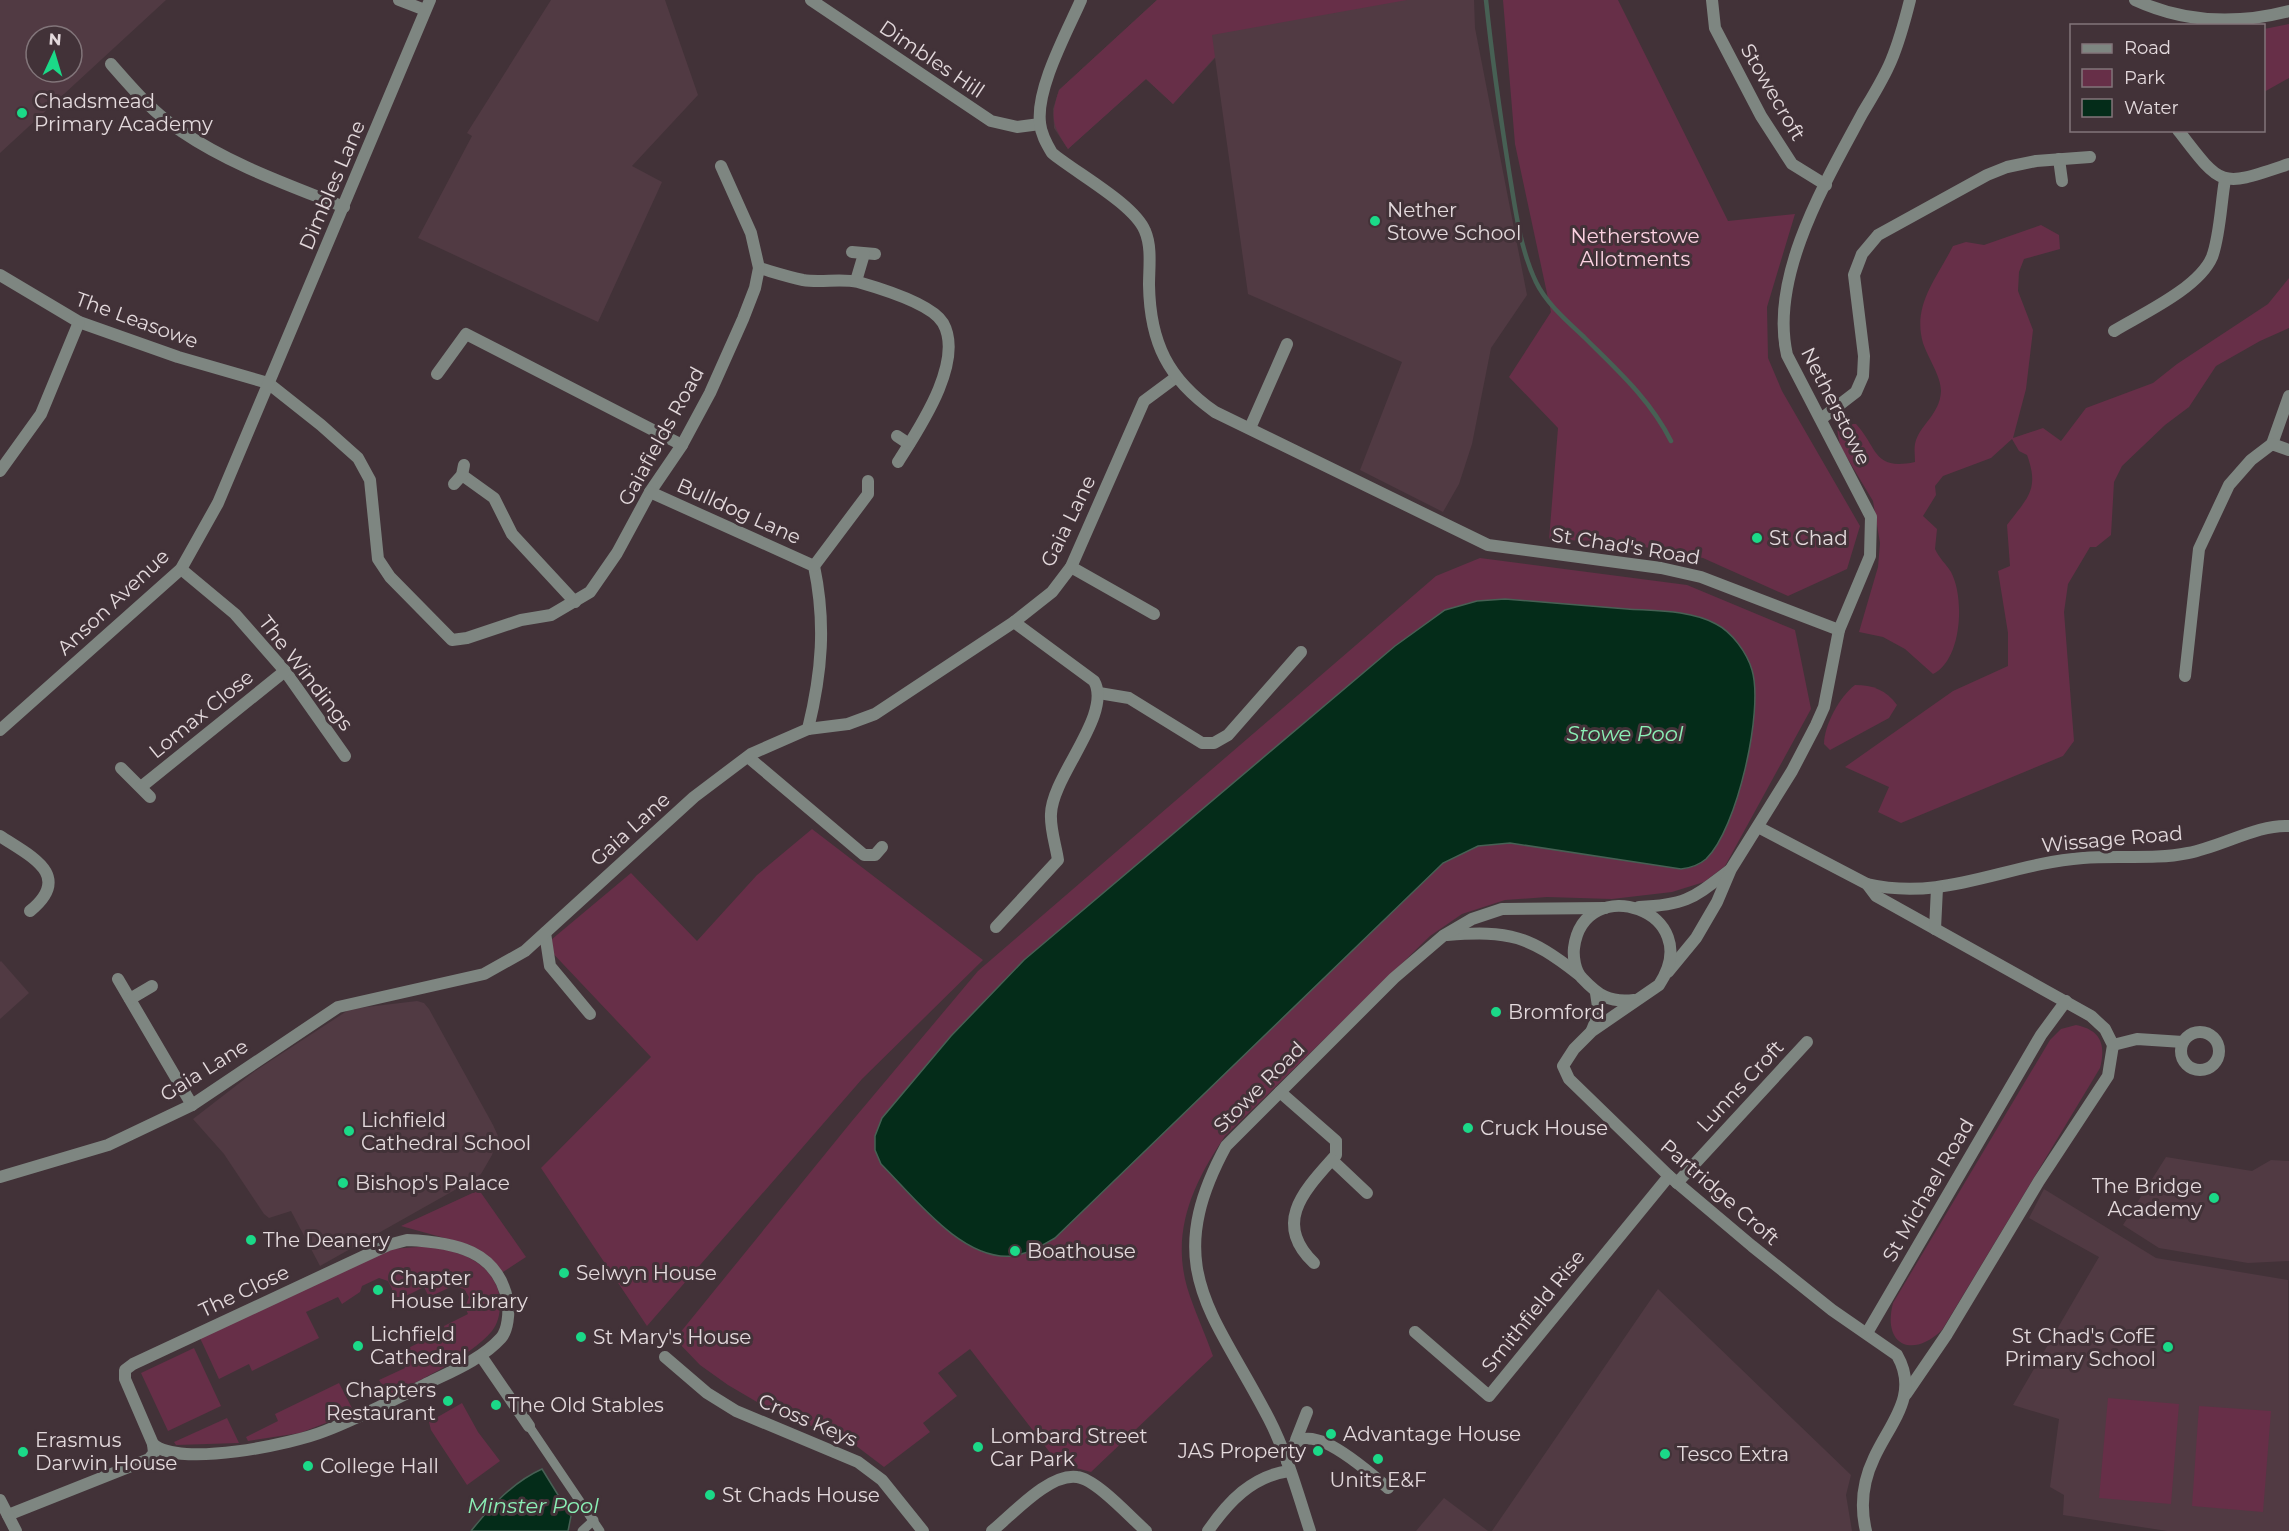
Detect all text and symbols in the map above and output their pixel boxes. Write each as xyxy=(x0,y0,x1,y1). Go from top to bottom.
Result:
street label: Dimbles Hill xyxy=(875,15,989,103)
north arrow xyxy=(24,24,84,84)
legend xyxy=(2070,24,2265,132)
text: N xyxy=(48,30,62,49)
text: Road xyxy=(2124,37,2171,59)
street label: Stowecroft xyxy=(1736,39,1810,145)
text: Park xyxy=(2124,67,2165,89)
place label: Chadsmead Primary Academy xyxy=(34,89,213,136)
text: Water xyxy=(2124,97,2179,119)
marker: Chadsmead Primary Academy xyxy=(15,106,29,120)
street label: Dimbles Lane xyxy=(294,117,370,253)
place label: Nether Stowe School xyxy=(1387,198,1521,245)
marker: Nether Stowe School xyxy=(1368,214,1382,228)
park label: Netherstowe Allotments xyxy=(1570,224,1700,271)
street label: The Leasowe xyxy=(72,287,202,353)
street label: Netherstowe xyxy=(1796,343,1876,469)
street label: Gaiafields Road xyxy=(613,362,709,510)
street label: Gaia Lane xyxy=(1036,471,1100,571)
street label: Bulldog Lane xyxy=(673,473,805,549)
street label: St Chad's Road xyxy=(1550,522,1702,570)
place label: St Chad xyxy=(1769,526,1848,550)
marker: St Chad xyxy=(1750,531,1764,545)
street label: Anson Avenue xyxy=(52,544,174,660)
street label: The Windings xyxy=(254,611,358,735)
street label: Lomax Close xyxy=(144,665,258,763)
water label: Stowe Pool xyxy=(1566,721,1684,746)
street label: Gaia Lane xyxy=(585,787,675,871)
street label: Wissage Road xyxy=(2040,821,2184,857)
place label: Bromford xyxy=(1508,1000,1605,1024)
marker: Bromford xyxy=(1489,1005,1503,1019)
street label: Gaia Lane xyxy=(156,1034,252,1106)
street label: Lunns Croft xyxy=(1691,1035,1789,1137)
street label: Stowe Road xyxy=(1208,1036,1310,1138)
place label: Lichfield Cathedral School xyxy=(361,1108,531,1155)
street label: St Michael Road xyxy=(1877,1114,1979,1266)
place label: Cruck House xyxy=(1480,1116,1608,1140)
marker: Cruck House xyxy=(1461,1121,1475,1135)
marker: Lichfield Cathedral School xyxy=(342,1124,356,1138)
street label: Partridge Croft xyxy=(1656,1134,1784,1250)
place label: Bishop's Palace xyxy=(355,1171,510,1195)
place label: The Bridge Academy xyxy=(2092,1174,2202,1221)
marker: Bishop's Palace xyxy=(336,1176,350,1190)
marker: The Bridge Academy xyxy=(2207,1191,2221,1205)
place label: The Deanery xyxy=(263,1228,390,1252)
marker: The Deanery xyxy=(244,1233,258,1247)
place label: Boathouse xyxy=(1027,1239,1136,1263)
marker: Boathouse xyxy=(1008,1244,1022,1258)
street label: Smithfield Rise xyxy=(1476,1245,1590,1377)
street label: The Close xyxy=(195,1260,293,1322)
place label: Selwyn House xyxy=(576,1261,717,1285)
place label: Chapter House Library xyxy=(390,1266,528,1313)
marker: Selwyn House xyxy=(557,1266,571,1280)
marker: Chapter House Library xyxy=(371,1283,385,1297)
place label: Lichfield Cathedral xyxy=(370,1322,468,1369)
place label: St Chad's CofE Primary School xyxy=(2004,1324,2156,1371)
place label: St Mary's House xyxy=(593,1325,751,1349)
marker: St Mary's House xyxy=(574,1330,588,1344)
marker: Lichfield Cathedral xyxy=(351,1339,365,1353)
marker: St Chad's CofE Primary School xyxy=(2161,1340,2175,1354)
place label: Chapters Restaurant xyxy=(326,1378,436,1425)
street label: Cross Keys xyxy=(755,1388,861,1452)
place label: The Old Stables xyxy=(508,1393,664,1417)
marker: Chapters Restaurant xyxy=(441,1394,455,1408)
marker: The Old Stables xyxy=(489,1398,503,1412)
place label: Advantage House xyxy=(1343,1422,1521,1446)
place label: Lombard Street Car Park xyxy=(990,1424,1148,1471)
marker: Advantage House xyxy=(1324,1427,1338,1441)
place label: Erasmus Darwin House xyxy=(35,1428,177,1475)
place label: JAS Property xyxy=(1177,1439,1306,1463)
marker: Lombard Street Car Park xyxy=(971,1440,985,1454)
place label: Tesco Extra xyxy=(1677,1442,1789,1466)
marker: JAS Property xyxy=(1311,1444,1325,1458)
marker: Erasmus Darwin House xyxy=(16,1445,30,1459)
marker: Tesco Extra xyxy=(1658,1447,1672,1461)
marker: Units E&F xyxy=(1371,1452,1385,1466)
place label: College Hall xyxy=(320,1454,439,1478)
marker: College Hall xyxy=(301,1459,315,1473)
place label: Units E&F xyxy=(1329,1468,1427,1492)
place label: St Chads House xyxy=(722,1483,880,1507)
marker: St Chads House xyxy=(703,1488,717,1502)
water label: Minster Pool xyxy=(467,1493,599,1518)

